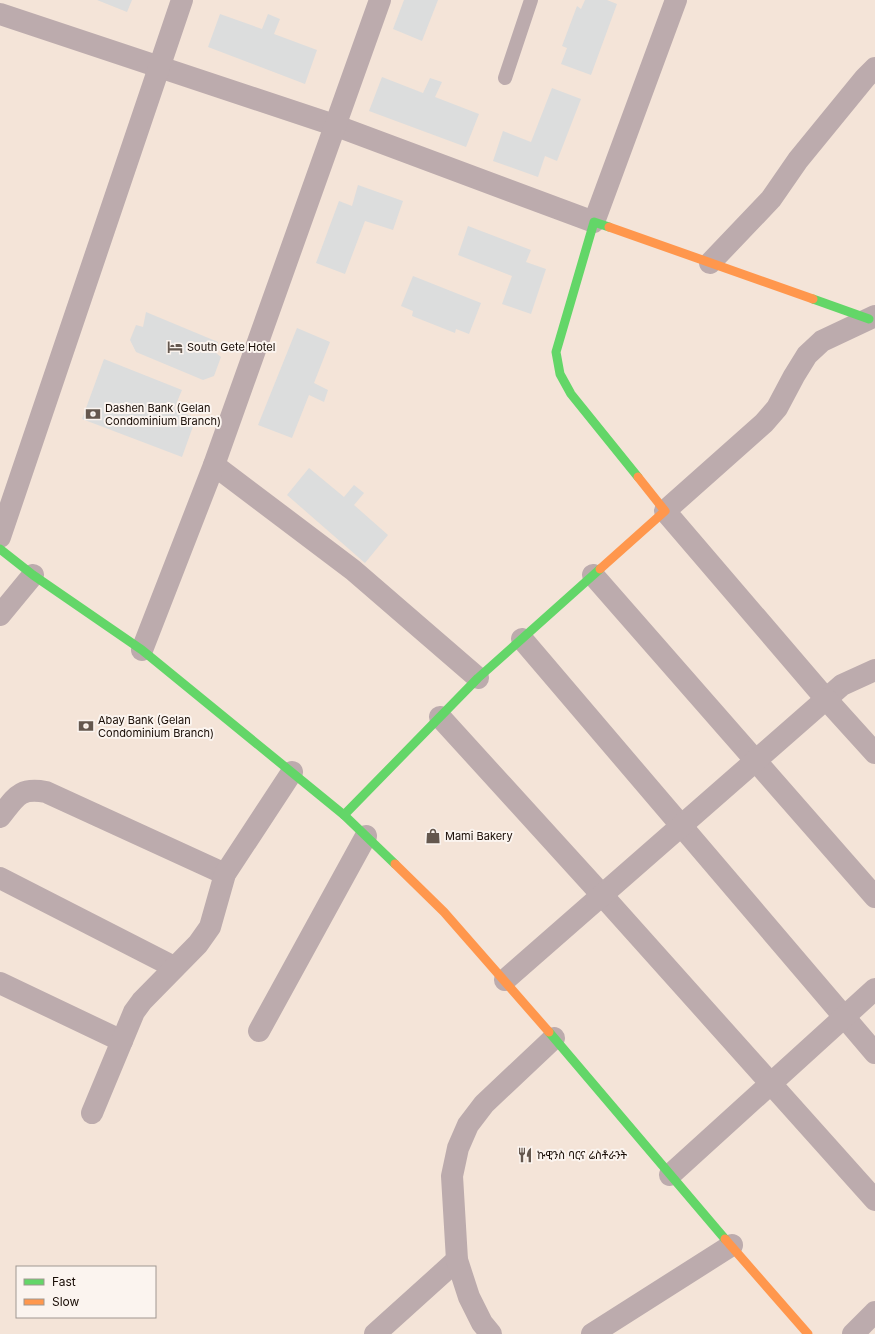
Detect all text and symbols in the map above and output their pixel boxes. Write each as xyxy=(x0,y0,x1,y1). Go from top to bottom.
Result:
hotel icon: South Gete Hotel xyxy=(166,338,184,356)
place label: South Gete Hotel xyxy=(187,340,275,354)
place label: Dashen Bank (Gelan Condominium Branch) xyxy=(105,401,221,428)
bank icon: Dashen Bank (Gelan Condominium Branch) xyxy=(84,405,102,423)
place label: Abay Bank (Gelan Condominium Branch) xyxy=(98,713,214,740)
bank icon: Abay Bank (Gelan Condominium Branch) xyxy=(77,717,95,735)
shop icon: Mami Bakery xyxy=(424,827,442,845)
place label: Mami Bakery xyxy=(445,829,513,843)
restaurant icon: ኩዊንስ ባርና ሬስቶራንት xyxy=(516,1146,534,1164)
place label: ኩዊንስ ባርና ሬስቶራንት xyxy=(537,1148,627,1162)
legend xyxy=(16,1266,156,1318)
text: Fast xyxy=(52,1274,76,1289)
text: Slow xyxy=(52,1294,80,1309)

